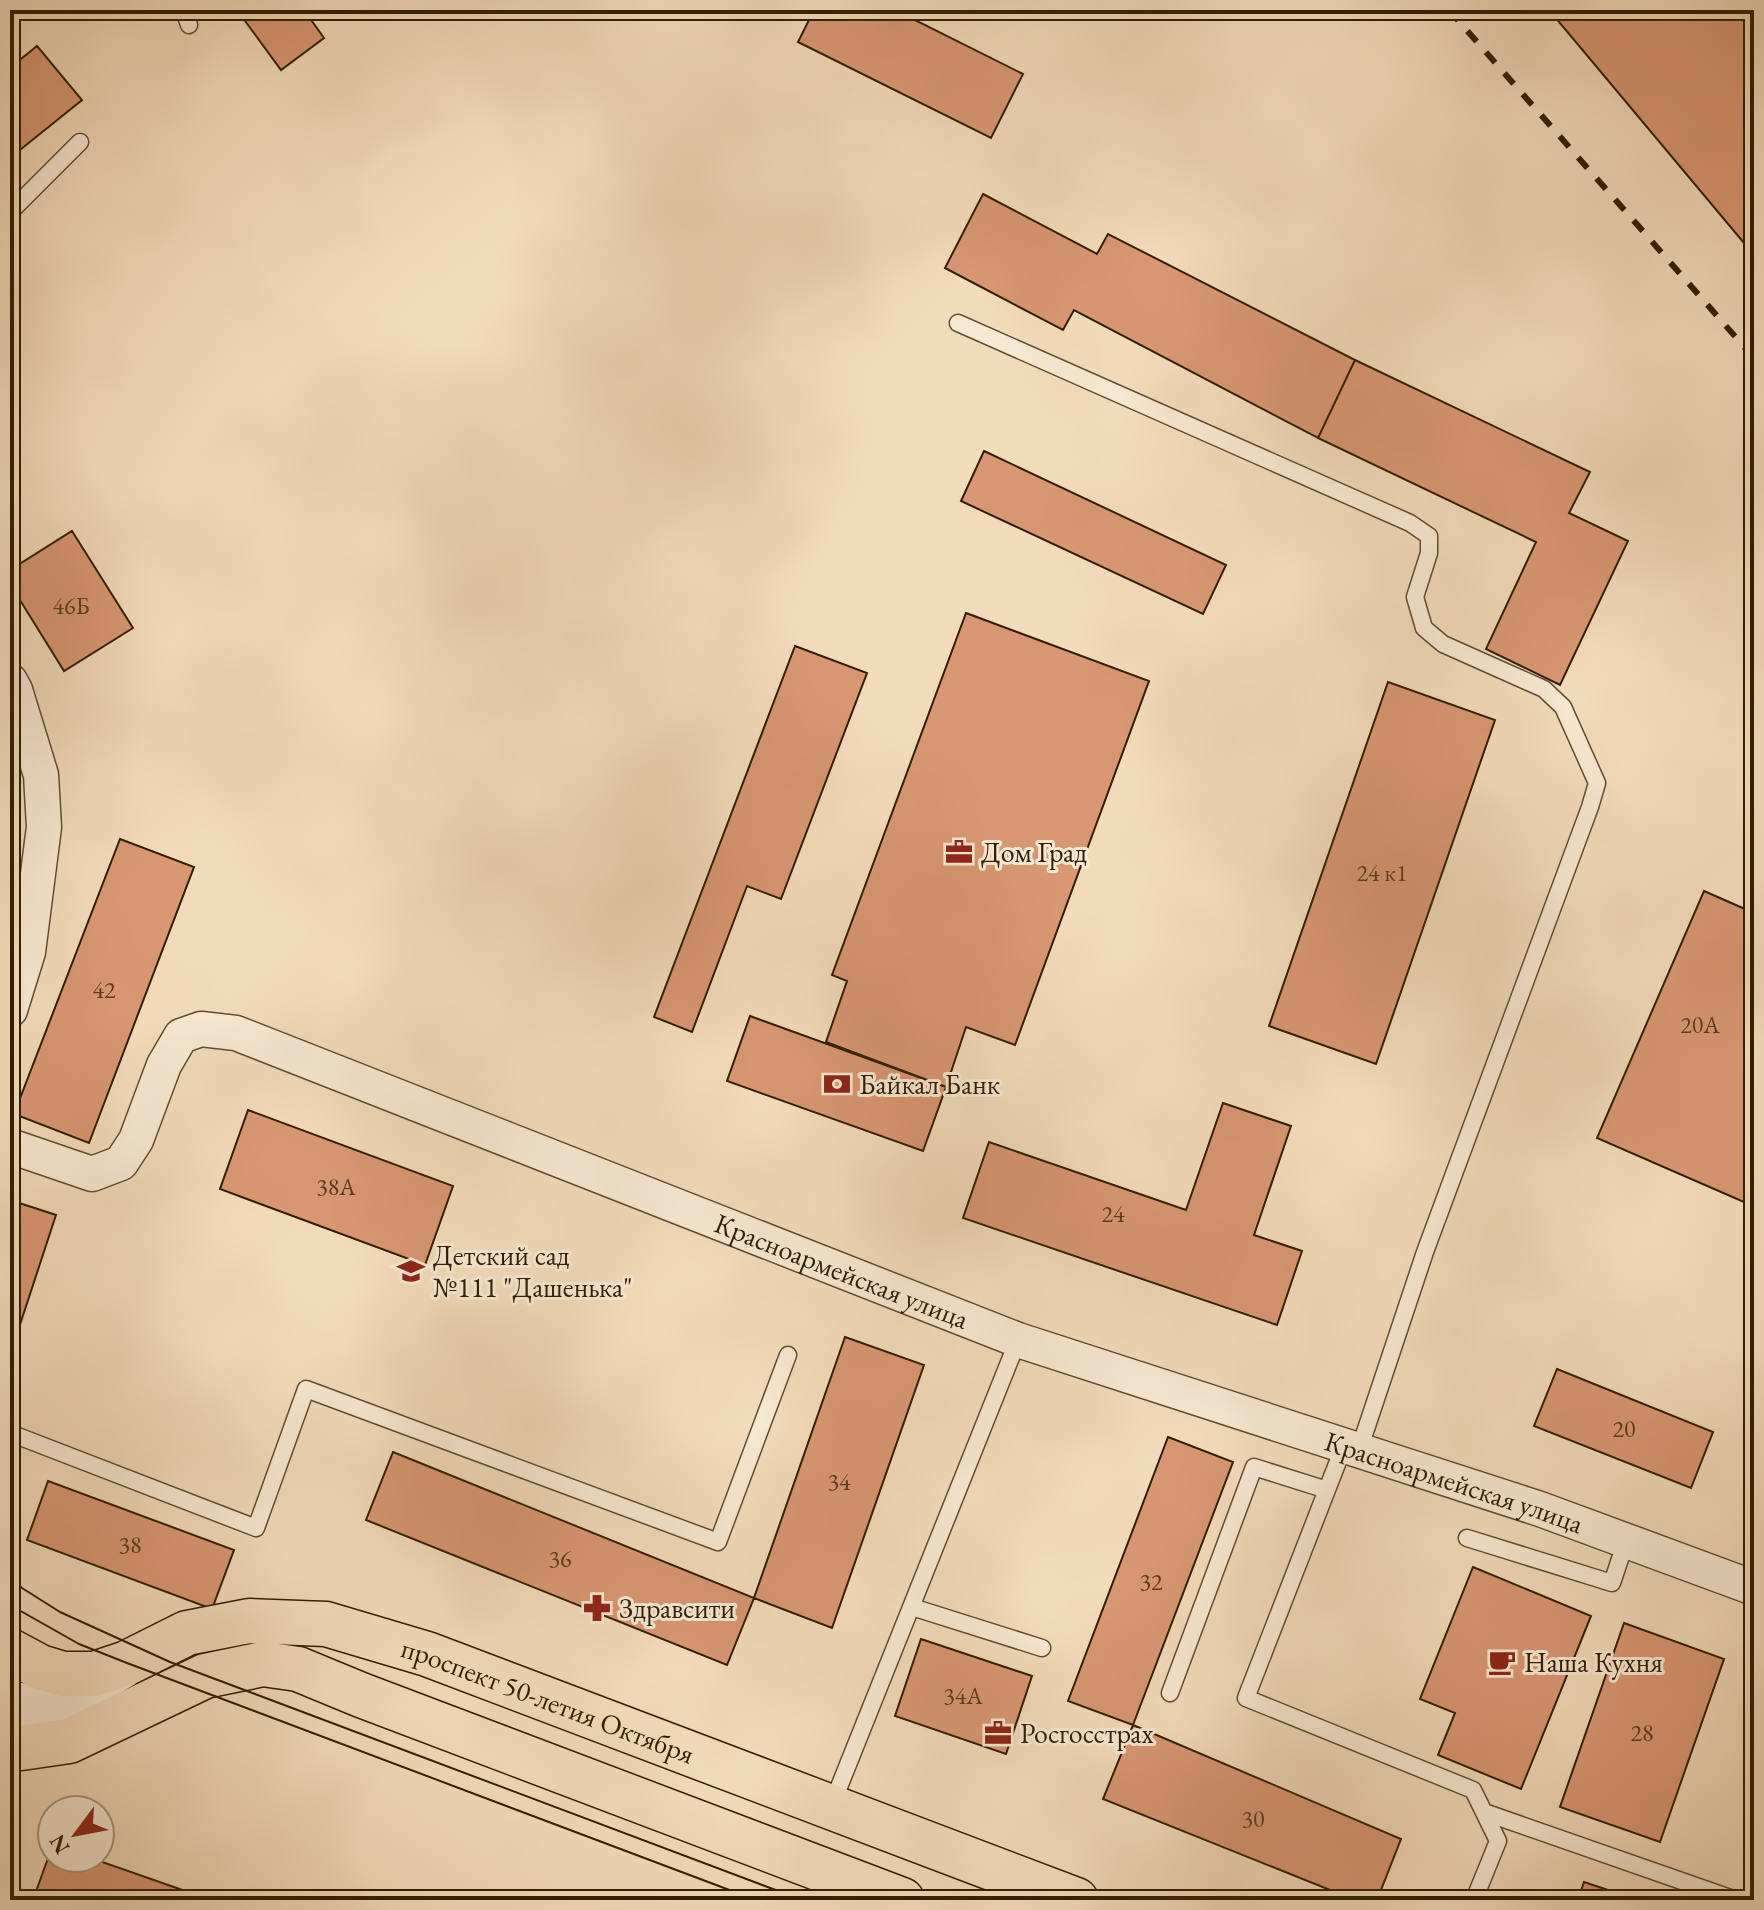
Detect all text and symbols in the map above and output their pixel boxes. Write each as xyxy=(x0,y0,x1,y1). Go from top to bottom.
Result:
house number: 46Б xyxy=(52,590,90,621)
place label: Дом Град xyxy=(981,834,1087,870)
office icon: Дом Град xyxy=(944,837,974,867)
house number: 24 к1 xyxy=(1357,857,1407,888)
house number: 42 xyxy=(92,974,116,1005)
house number: 20А xyxy=(1680,1009,1720,1040)
place label: Байкал Банк xyxy=(859,1066,1000,1102)
bank icon: Байкал Банк xyxy=(822,1069,852,1099)
house number: 38А xyxy=(316,1171,356,1202)
house number: 24 xyxy=(1101,1198,1125,1229)
street label: Красноармейская улица xyxy=(710,1205,975,1337)
place label: Детский сад №111 "Дашенька" xyxy=(433,1237,633,1305)
school or university icon: Детский сад №111 "Дашенька" xyxy=(396,1256,426,1286)
house number: 20 xyxy=(1612,1413,1636,1444)
street label: Красноармейская улица xyxy=(1320,1423,1589,1542)
house number: 34 xyxy=(827,1466,851,1497)
house number: 38 xyxy=(118,1529,142,1560)
house number: 36 xyxy=(548,1543,572,1574)
house number: 32 xyxy=(1139,1566,1163,1597)
place label: Здравсити xyxy=(619,1590,735,1626)
pharmacy icon: Здравсити xyxy=(582,1593,612,1623)
street label: проспект 50-летия Октября xyxy=(397,1629,700,1772)
place label: Наша Кухня xyxy=(1524,1644,1663,1680)
cafe icon: Наша Кухня xyxy=(1487,1647,1517,1677)
house number: 34А xyxy=(943,1680,983,1711)
place label: Росгосстрах xyxy=(1020,1715,1154,1751)
house number: 28 xyxy=(1630,1717,1654,1748)
office icon: Росгосстрах xyxy=(983,1718,1013,1748)
north arrow xyxy=(36,1794,116,1874)
house number: 30 xyxy=(1241,1803,1265,1834)
text: N xyxy=(42,1829,76,1860)

